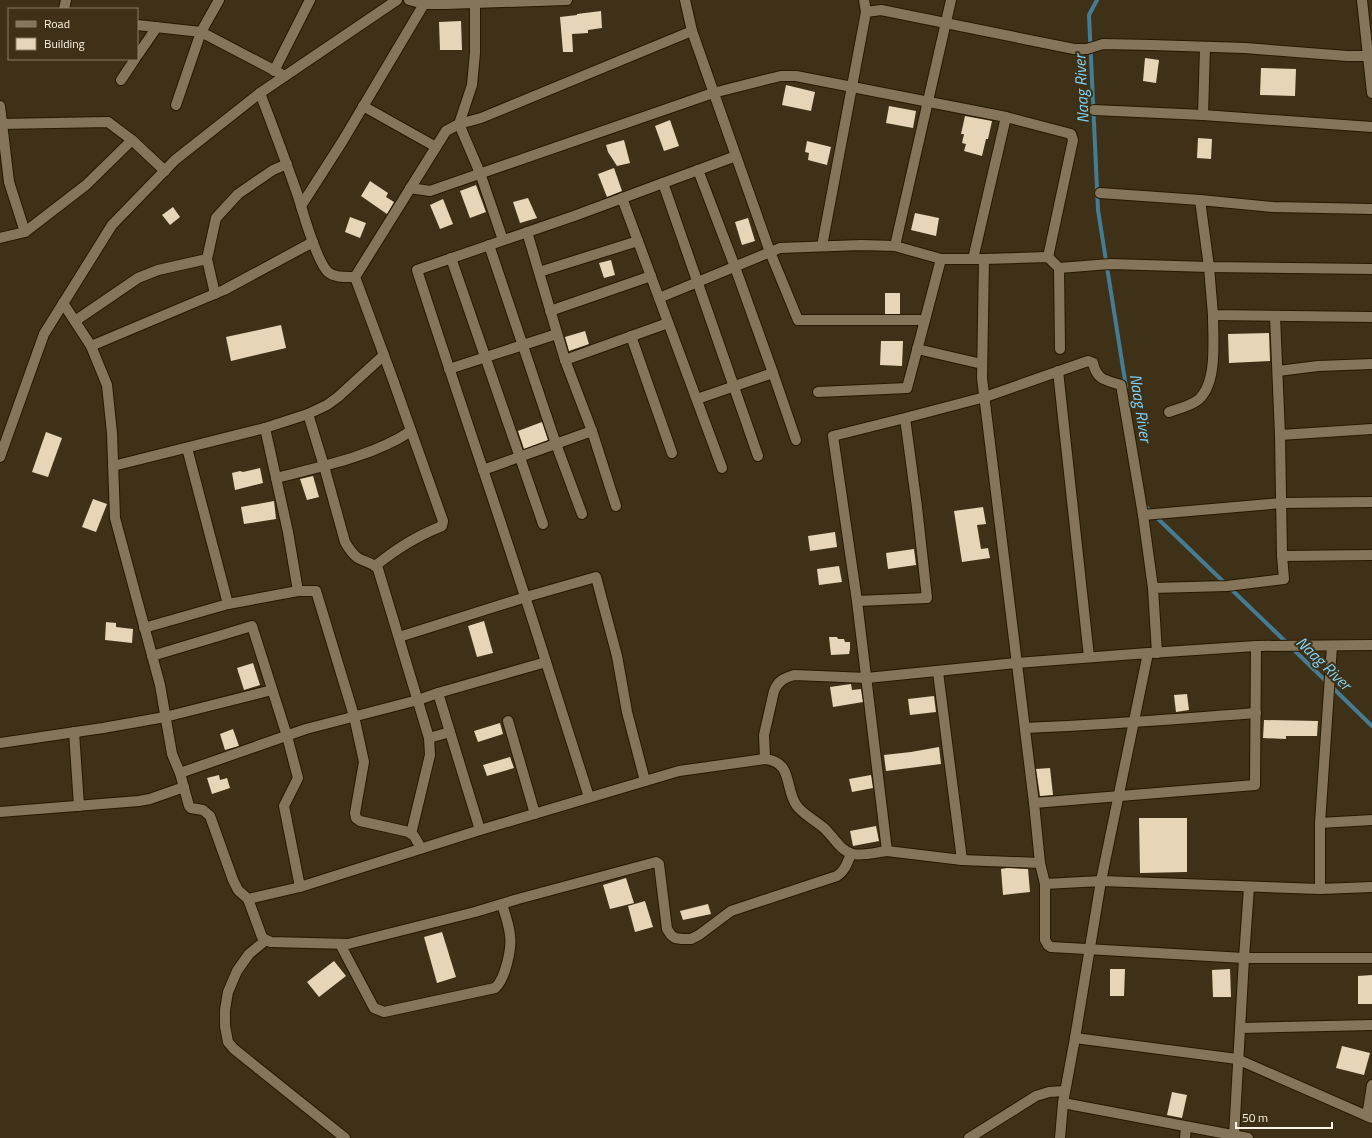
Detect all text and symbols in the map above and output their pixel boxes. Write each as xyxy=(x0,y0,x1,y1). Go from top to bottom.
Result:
legend xyxy=(8,8,138,60)
text: Road xyxy=(44,14,70,33)
text: Building xyxy=(44,34,85,53)
water label: Naag River xyxy=(1067,52,1095,124)
water label: Naag River xyxy=(1124,372,1159,446)
water label: Naag River xyxy=(1291,630,1358,697)
scale bar xyxy=(1236,1104,1332,1130)
text: 50 m xyxy=(1242,1108,1268,1127)

